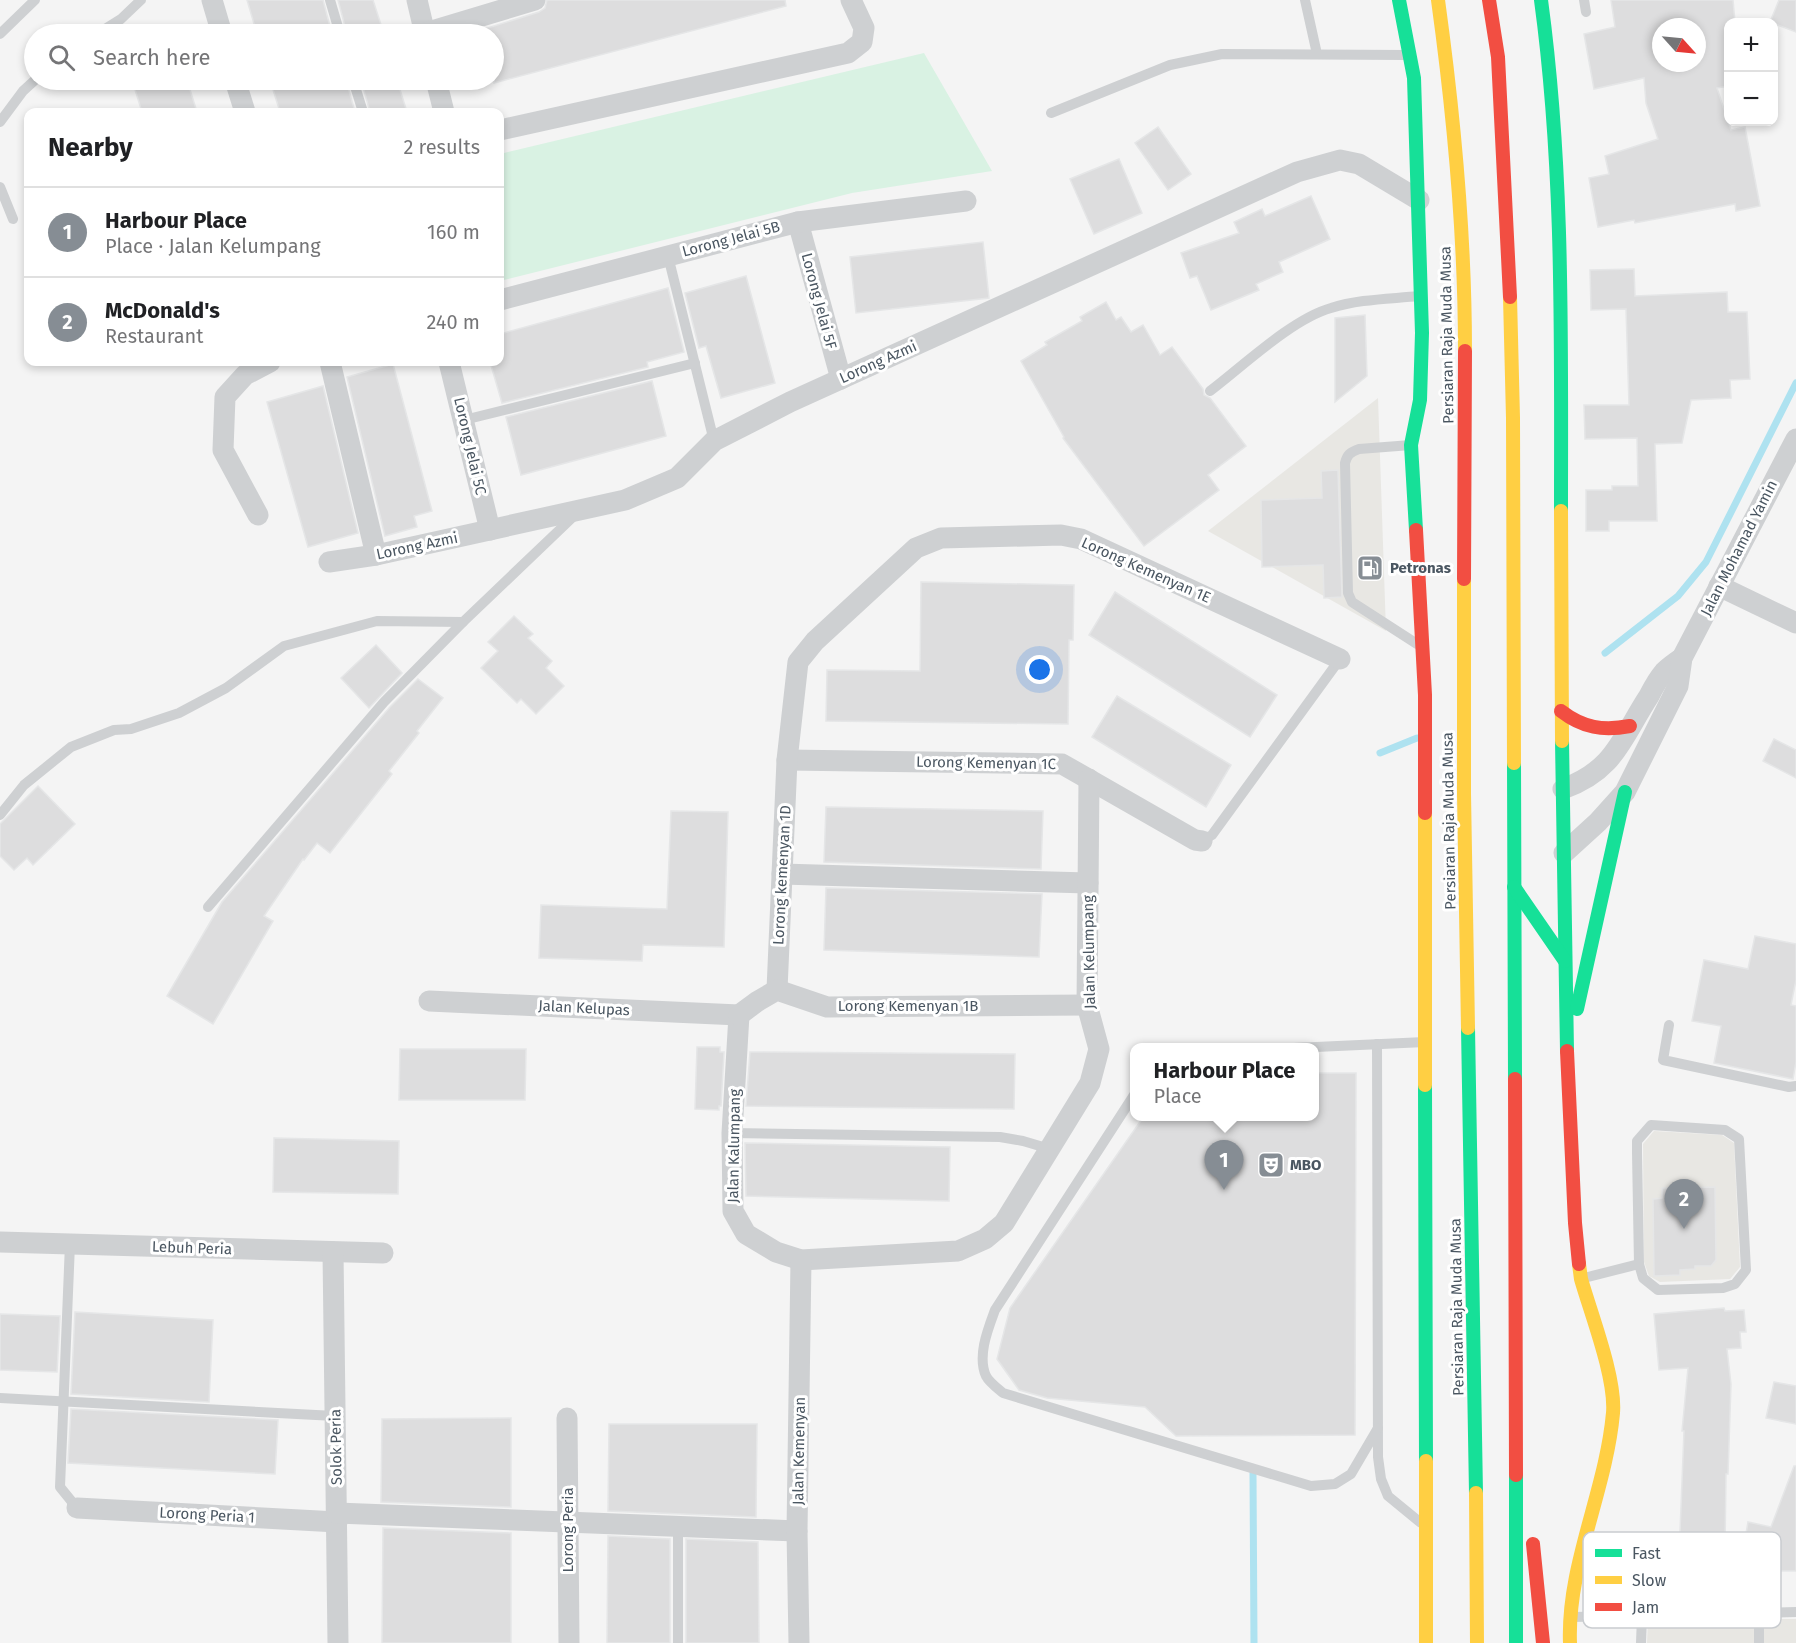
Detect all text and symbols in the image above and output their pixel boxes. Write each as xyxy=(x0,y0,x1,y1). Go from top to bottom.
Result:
north arrow xyxy=(1652,18,1706,72)
map controls xyxy=(1724,18,1778,126)
button: + xyxy=(1724,18,1778,72)
search box xyxy=(24,24,504,90)
icon: search xyxy=(45,41,78,74)
text: Search here xyxy=(93,44,211,71)
button: − xyxy=(1724,72,1778,126)
text: Nearby xyxy=(48,132,133,163)
text: 2 results xyxy=(403,135,480,159)
text: Harbour Place xyxy=(105,207,247,234)
street label: Lorong Jelai 5B xyxy=(680,217,782,261)
text: 1 xyxy=(63,220,72,244)
text: 160 m xyxy=(427,220,480,244)
text: Place · Jalan Kelumpang xyxy=(105,234,321,258)
street label: Persiaran Raja Muda Musa xyxy=(1436,246,1458,424)
street label: Lorong Jelai 5F xyxy=(798,251,840,351)
text: McDonald's xyxy=(105,297,220,324)
text: 2 xyxy=(62,310,73,334)
text: 240 m xyxy=(426,310,480,334)
text: Restaurant xyxy=(105,324,203,348)
street label: Lorong Azmi xyxy=(837,337,919,387)
street label: Lorong Jelai 5C xyxy=(450,395,490,497)
street label: Jalan Mohamad Yamin xyxy=(1697,477,1781,619)
street label: Lorong Azmi xyxy=(375,529,459,563)
street label: Lorong Kemenyan 1E xyxy=(1079,533,1213,607)
fuel station icon: Petronas xyxy=(1355,553,1385,583)
place label: Petronas xyxy=(1390,559,1451,577)
your location xyxy=(1025,655,1054,684)
street label: Persiaran Raja Muda Musa xyxy=(1438,732,1460,910)
street label: Lorong Kemenyan 1C xyxy=(916,753,1057,773)
street label: Lorong kemenyan 1D xyxy=(769,805,795,945)
street label: Jalan Kelumpang xyxy=(1079,895,1099,1009)
street label: Jalan Kelupas xyxy=(538,997,630,1019)
street label: Lorong Kemenyan 1B xyxy=(838,997,978,1015)
popup xyxy=(1130,1043,1319,1121)
text: Harbour Place xyxy=(1154,1057,1295,1084)
text: Place xyxy=(1154,1084,1202,1108)
street label: Jalan Kalumpang xyxy=(724,1089,744,1203)
pin: 1 xyxy=(1204,1140,1244,1190)
theatre icon: MBO xyxy=(1256,1150,1286,1180)
place label: MBO xyxy=(1290,1156,1321,1174)
pin: 2 xyxy=(1664,1180,1704,1229)
street label: Persiaran Raja Muda Musa xyxy=(1446,1218,1468,1396)
street label: Lebuh Peria xyxy=(152,1238,232,1258)
street label: Jalan Kemenyan xyxy=(789,1397,809,1505)
street label: Solok Peria xyxy=(326,1409,346,1485)
street label: Lorong Peria xyxy=(559,1487,577,1573)
street label: Lorong Peria 1 xyxy=(159,1504,255,1526)
legend xyxy=(1583,1532,1781,1628)
text: Fast xyxy=(1632,1544,1661,1563)
text: Slow xyxy=(1632,1571,1667,1590)
text: Jam xyxy=(1632,1598,1659,1617)

